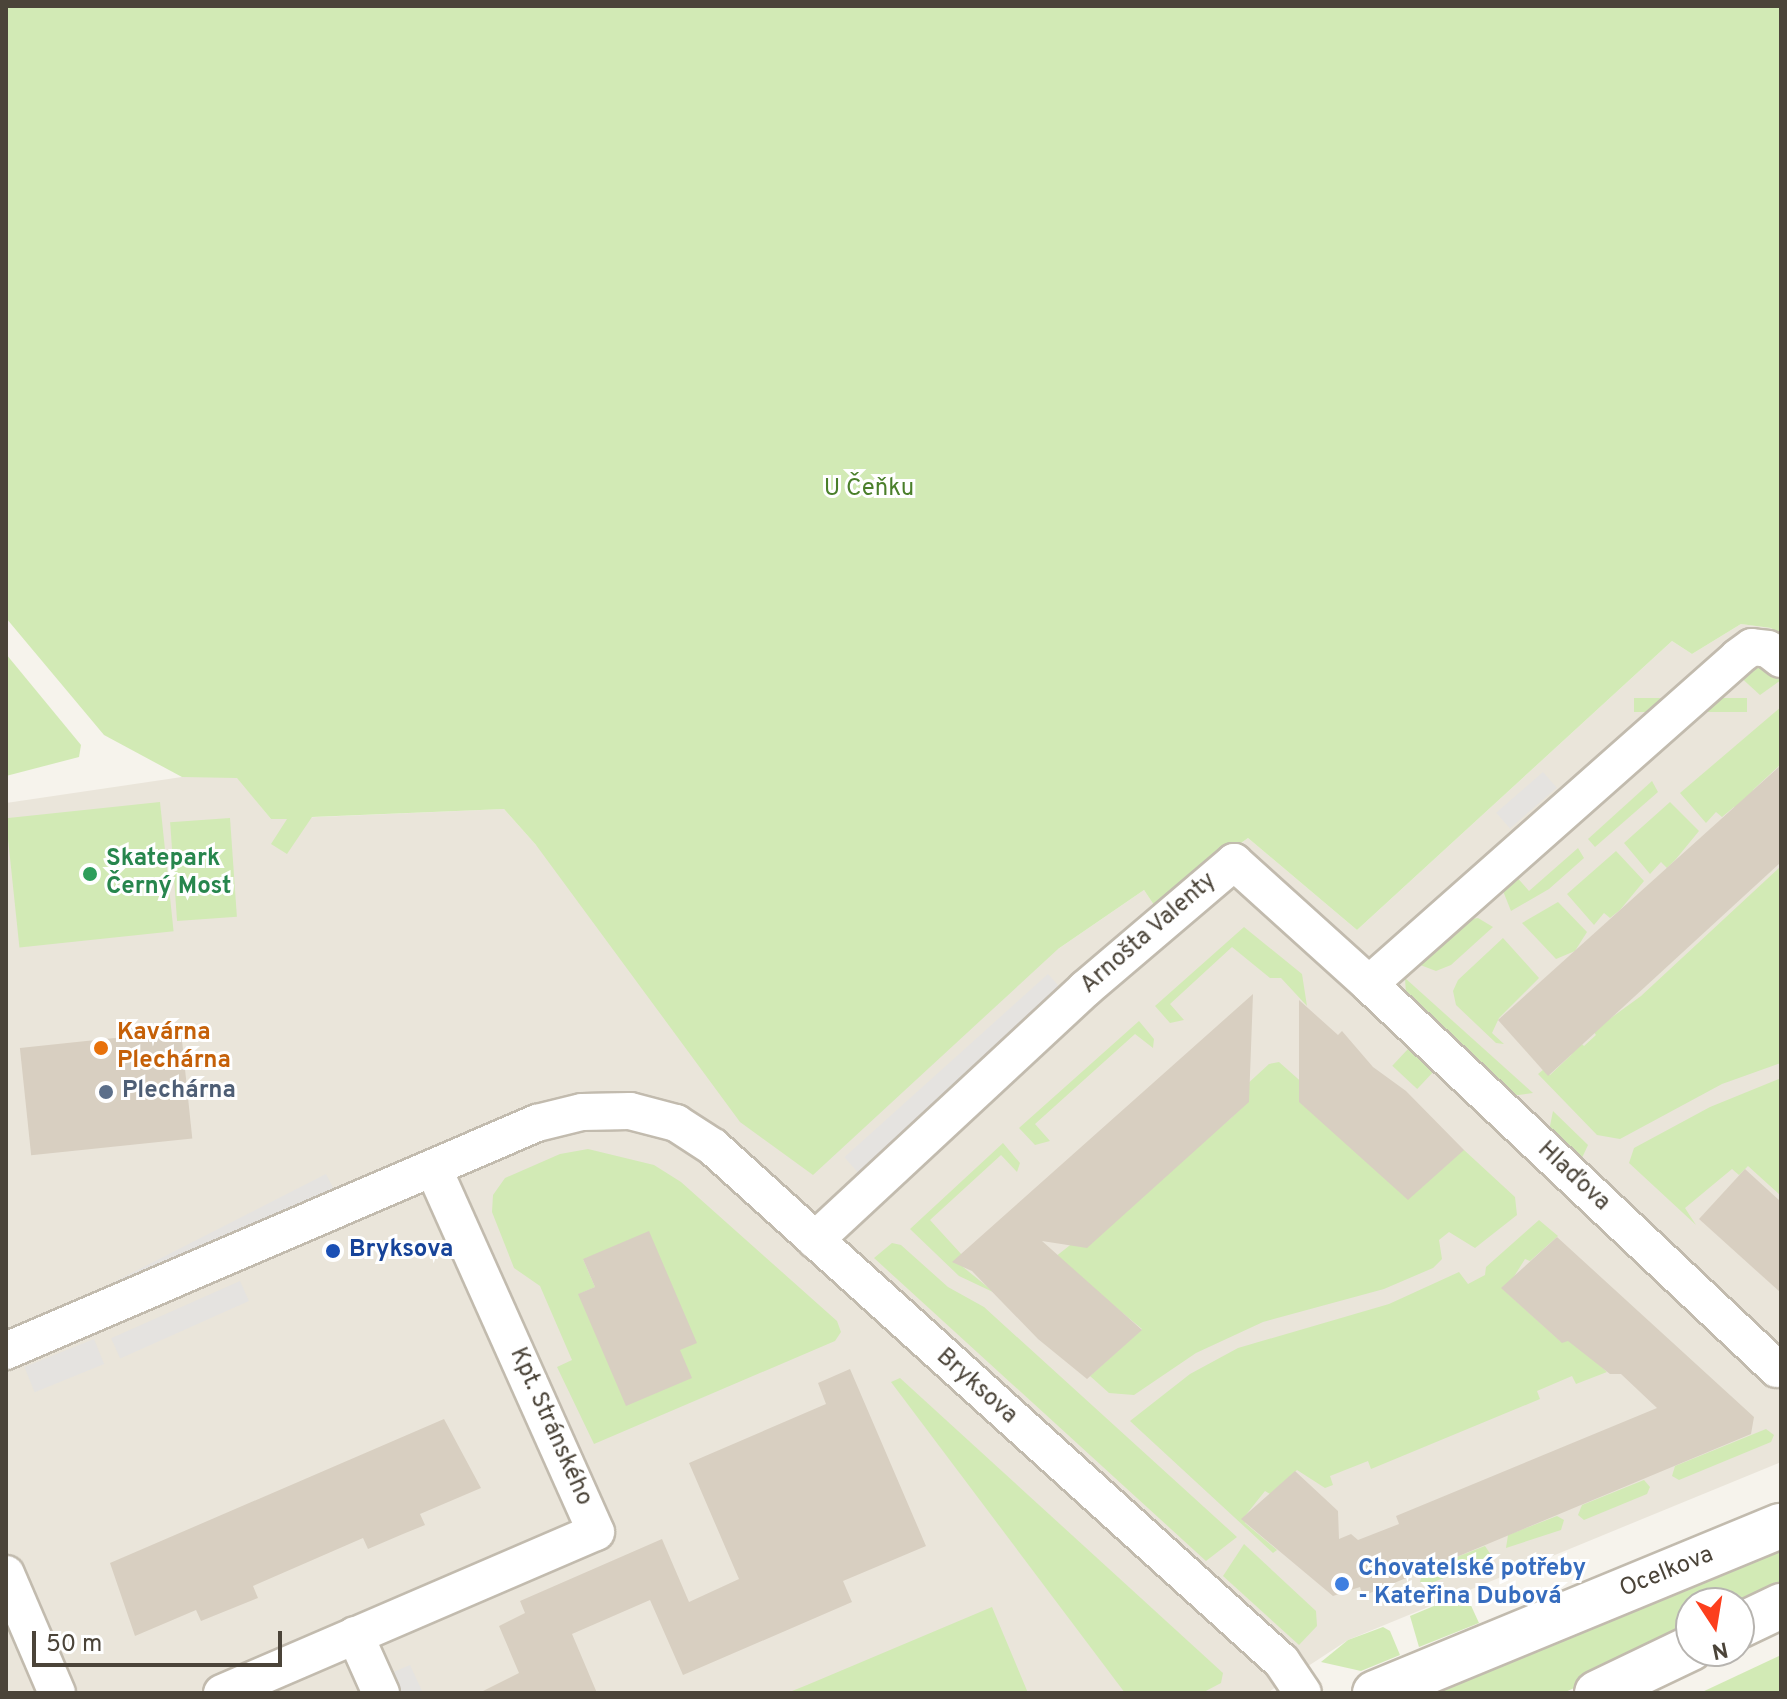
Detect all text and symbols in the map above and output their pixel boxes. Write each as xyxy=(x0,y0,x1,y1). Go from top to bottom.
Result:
park label: U Čeňku xyxy=(824,476,914,504)
place label: Skatepark Černý Most xyxy=(106,846,231,902)
marker: Skatepark Černý Most xyxy=(81,865,99,883)
street label: Arnošta Valenty xyxy=(1075,867,1223,1001)
place label: Kavárna Plechárna xyxy=(117,1020,231,1076)
marker: Kavárna Plechárna xyxy=(92,1039,110,1057)
place label: Plechárna xyxy=(122,1078,236,1106)
marker: Plechárna xyxy=(97,1083,115,1101)
street label: Hlaďova xyxy=(1531,1136,1615,1218)
place label: Bryksova xyxy=(349,1237,453,1265)
marker: Bryksova xyxy=(324,1242,342,1260)
street label: Bryksova xyxy=(930,1343,1022,1431)
street label: Kpt. Stránského xyxy=(502,1344,598,1510)
street label: Ocelkova xyxy=(1616,1541,1718,1605)
place label: Chovatelské potřeby - Kateřina Dubová xyxy=(1358,1556,1586,1612)
marker: Chovatelské potřeby - Kateřina Dubová xyxy=(1333,1575,1351,1593)
north arrow xyxy=(1675,1587,1755,1667)
scale bar xyxy=(36,1615,286,1665)
text: 50 m xyxy=(46,1630,102,1660)
text: N xyxy=(1709,1634,1730,1664)

